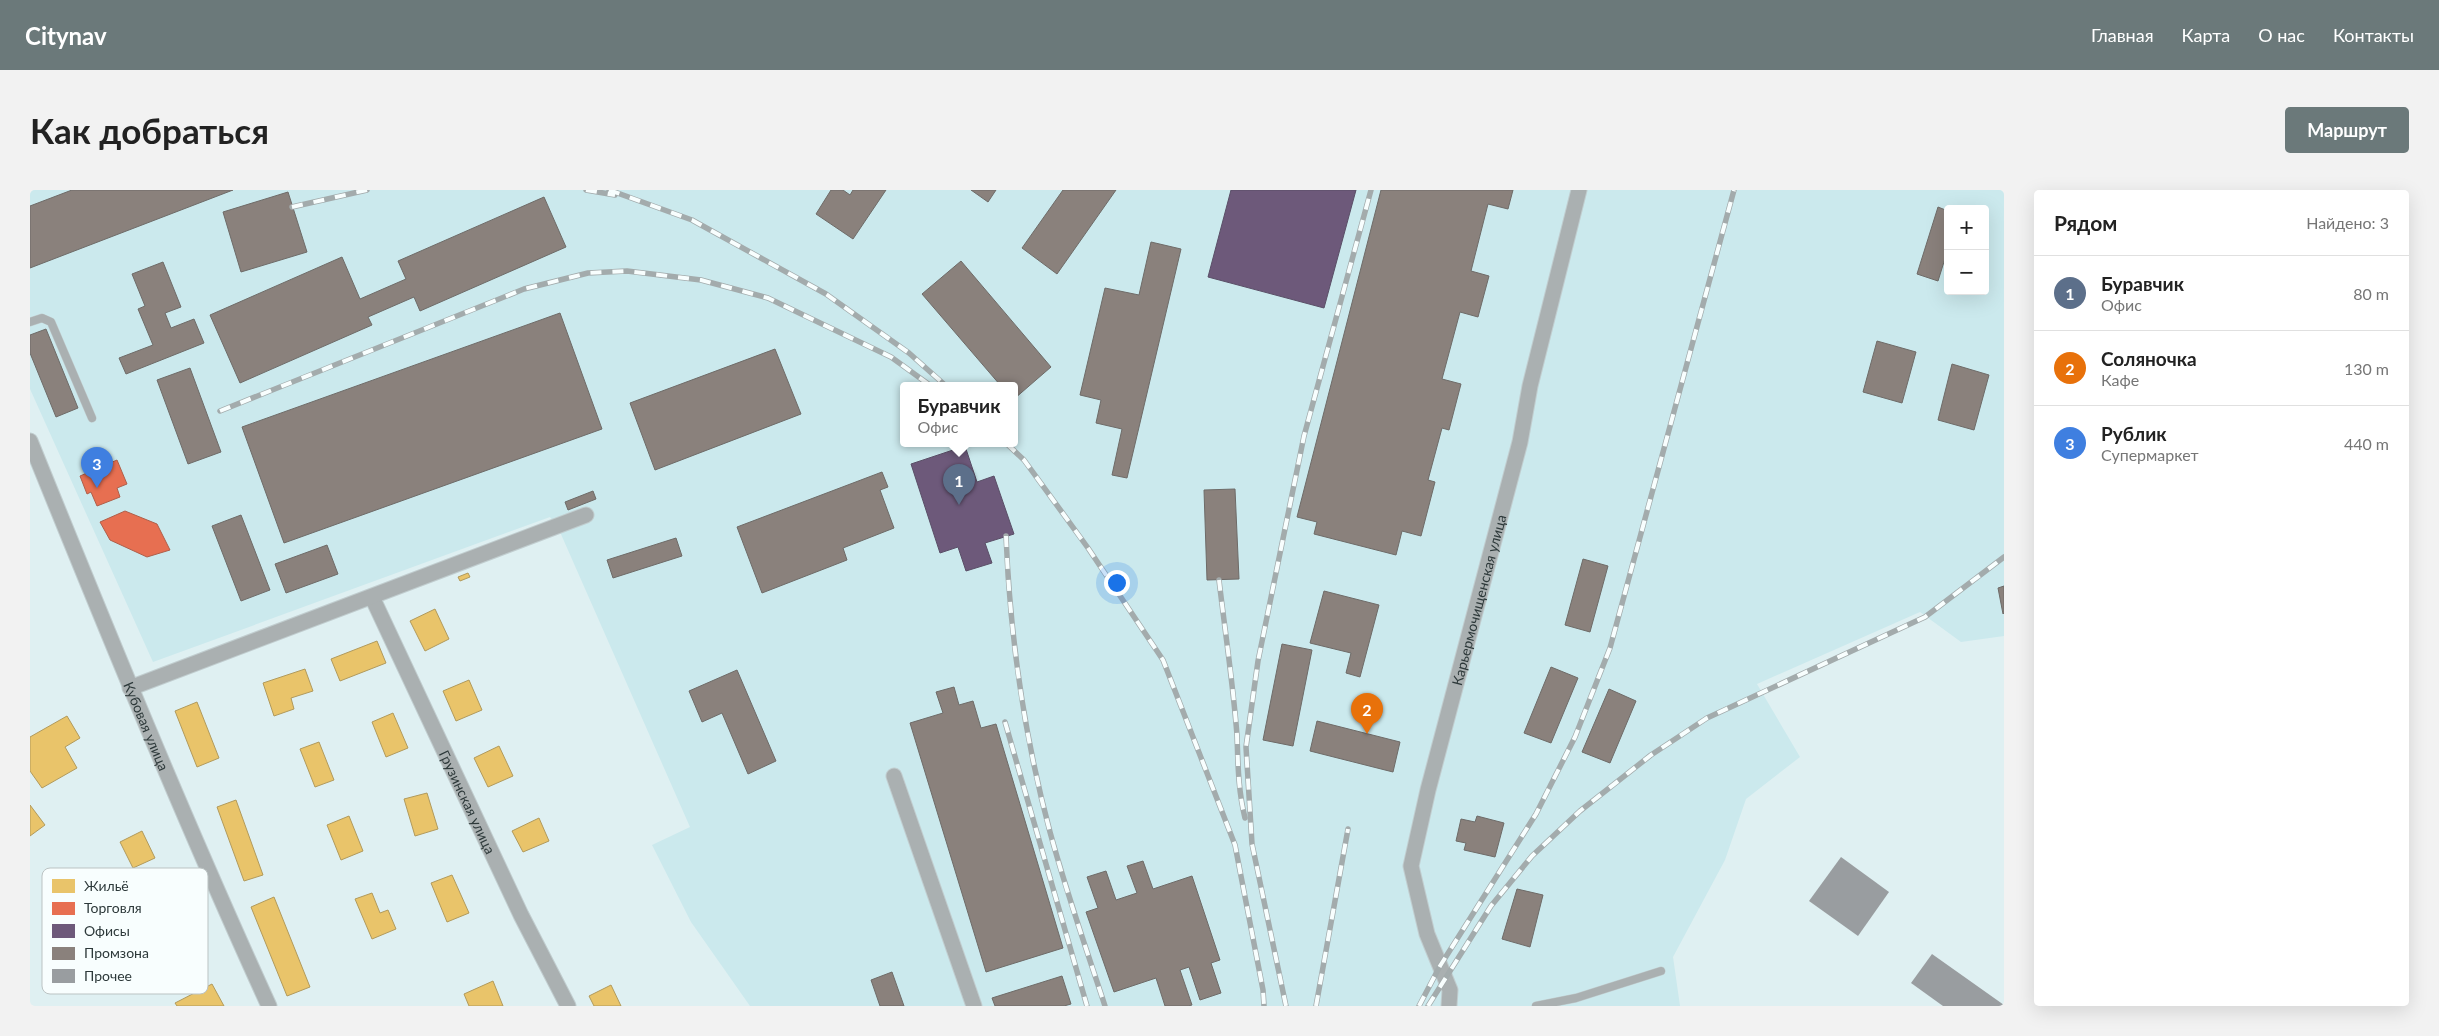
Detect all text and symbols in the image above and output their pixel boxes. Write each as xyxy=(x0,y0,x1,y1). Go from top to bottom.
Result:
text: Citynav xyxy=(25,21,107,50)
text: Главная xyxy=(2091,24,2154,46)
text: Карта xyxy=(2182,24,2230,46)
text: О нас xyxy=(2258,24,2305,46)
text: Контакты xyxy=(2333,24,2414,46)
button: Маршрут xyxy=(2285,107,2409,153)
text: Как добраться xyxy=(30,109,269,151)
map controls xyxy=(1944,205,1989,295)
button: + xyxy=(1944,205,1989,250)
text: Рядом xyxy=(2054,210,2117,235)
text: Найдено: 3 xyxy=(2306,213,2389,232)
button: − xyxy=(1944,250,1989,295)
text: Буравчик xyxy=(2101,272,2184,295)
text: 1 xyxy=(2065,284,2075,303)
text: 80 m xyxy=(2353,284,2389,303)
text: Офис xyxy=(2101,295,2142,314)
text: Соляночка xyxy=(2101,347,2197,370)
text: 2 xyxy=(2065,359,2075,378)
text: 130 m xyxy=(2344,359,2389,378)
text: Кафе xyxy=(2101,370,2139,389)
popup xyxy=(900,382,1018,447)
text: Буравчик xyxy=(918,394,1000,417)
text: Офис xyxy=(918,417,958,436)
text: Рублик xyxy=(2101,422,2167,445)
text: 3 xyxy=(2065,434,2075,453)
text: 440 m xyxy=(2344,434,2389,453)
text: Супермаркет xyxy=(2101,445,2199,464)
pin: 3 xyxy=(81,447,113,488)
pin: 1 xyxy=(943,464,975,505)
street label: Карьермочищенская улица xyxy=(1448,512,1509,687)
your location xyxy=(1104,570,1130,596)
street label: Кубовая улица xyxy=(121,679,173,773)
pin: 2 xyxy=(1351,693,1383,734)
street label: Грузинская улица xyxy=(436,747,500,856)
legend xyxy=(42,868,208,994)
text: Жильё xyxy=(84,877,129,894)
text: Торговля xyxy=(84,899,142,916)
text: Офисы xyxy=(84,922,130,939)
text: Промзона xyxy=(84,944,149,961)
text: Прочее xyxy=(84,967,132,984)

